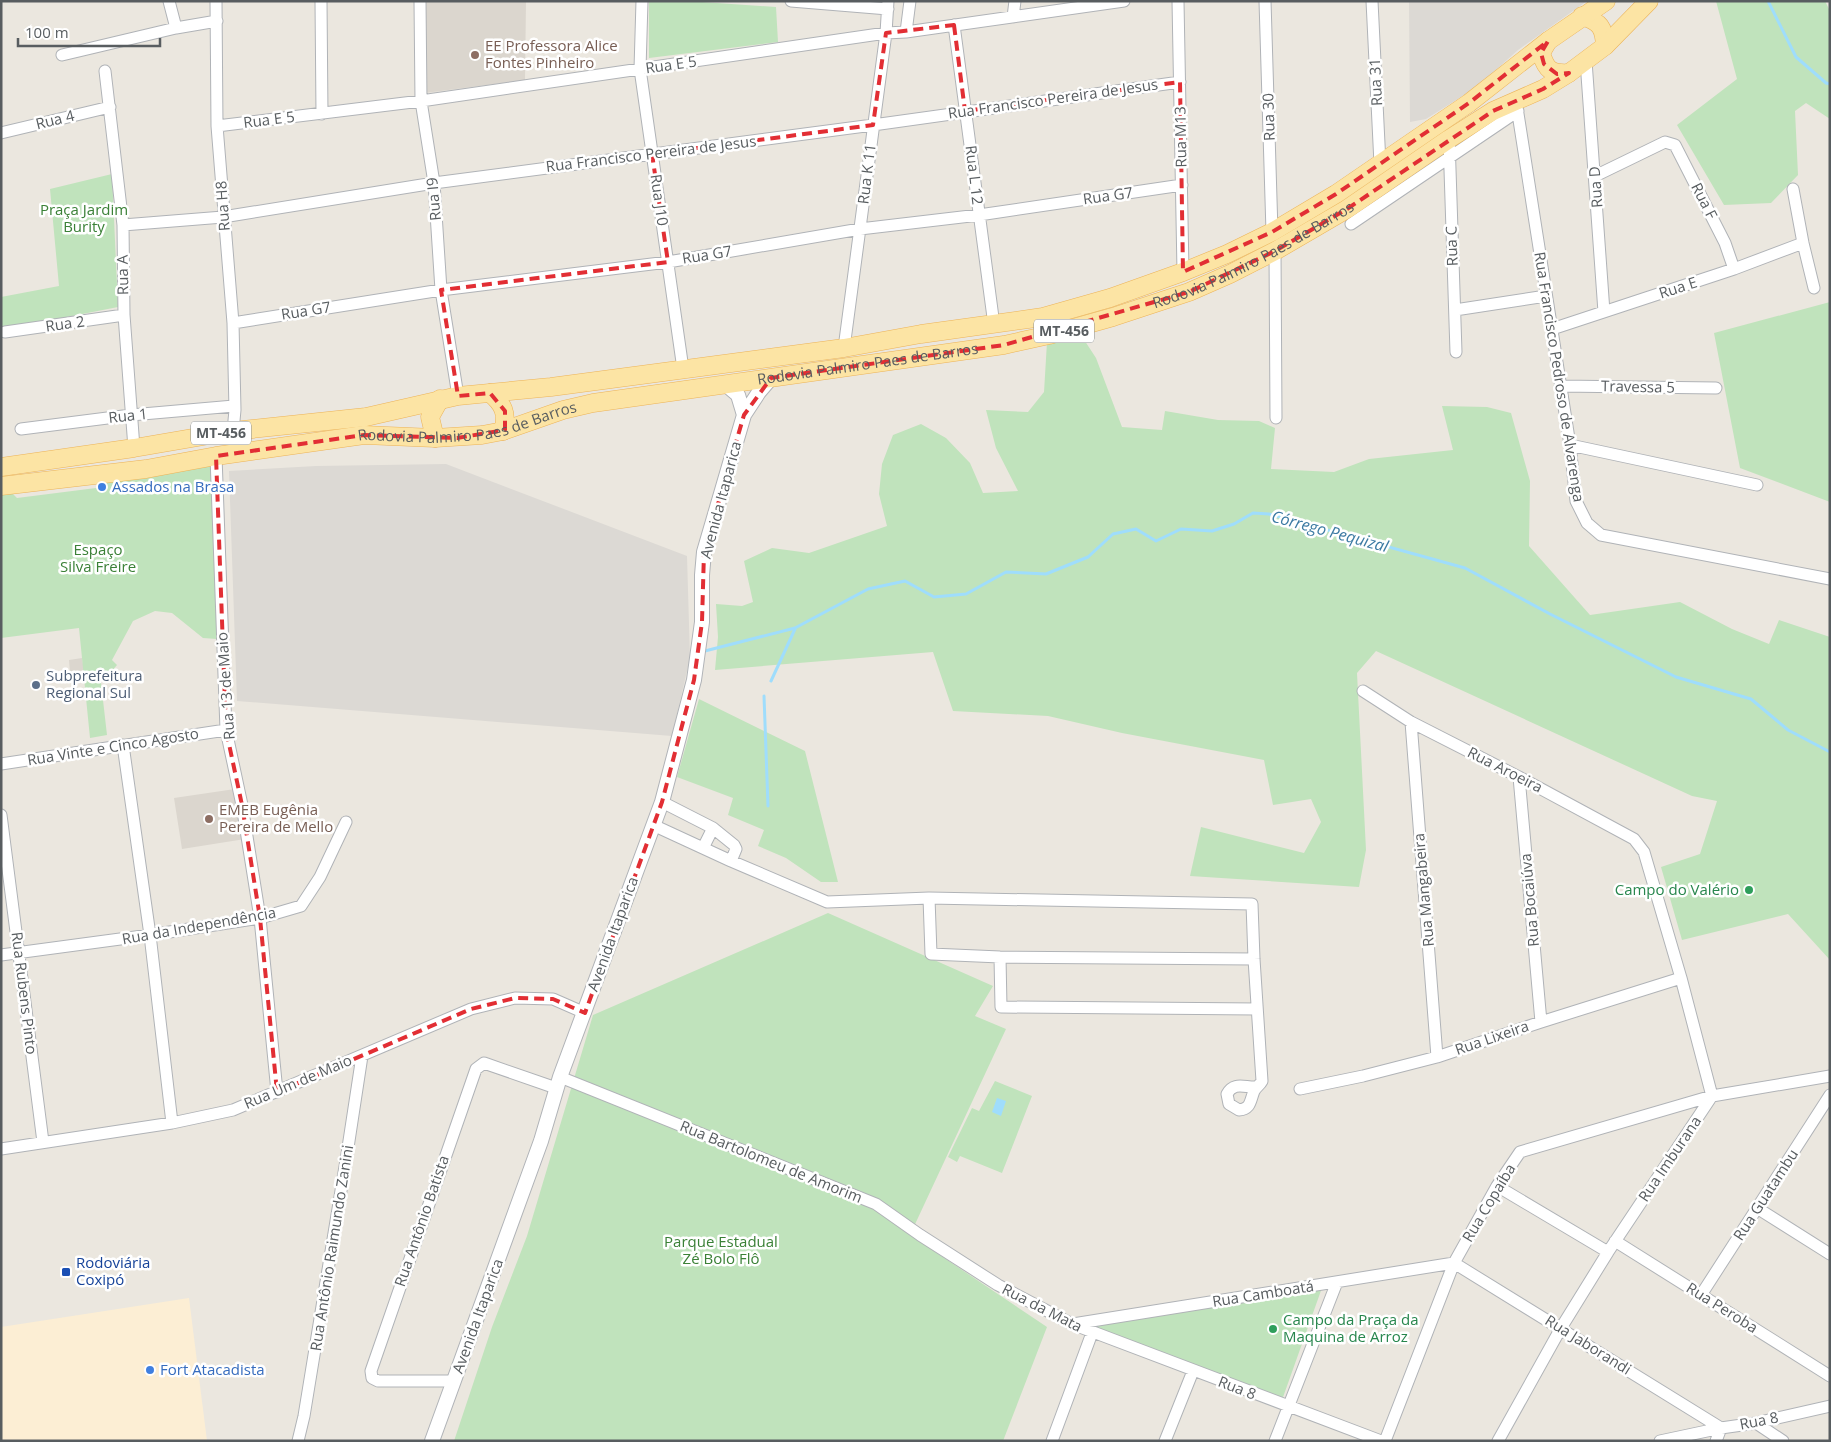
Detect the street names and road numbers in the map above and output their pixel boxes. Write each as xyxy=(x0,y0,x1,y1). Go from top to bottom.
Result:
street label: Rua E 5 xyxy=(644,51,698,77)
street label: Rua 31 xyxy=(1364,58,1386,106)
street label: Rua Francisco Pereira de Jesus xyxy=(947,73,1159,123)
street label: Rua 30 xyxy=(1257,93,1279,141)
street label: Rua 4 xyxy=(33,104,77,133)
street label: Rua E 5 xyxy=(242,106,296,132)
street label: Rua M13 xyxy=(1169,106,1191,168)
street label: Rua Francisco Pereira de Jesus xyxy=(544,130,757,176)
street label: Rua K 11 xyxy=(852,142,880,205)
street label: Rua L 12 xyxy=(961,144,989,206)
street label: Rua D xyxy=(1584,166,1606,209)
street label: Rua J10 xyxy=(646,173,674,227)
street label: Rua I9 xyxy=(421,177,445,222)
street label: Rua F xyxy=(1687,179,1723,222)
street label: Rua H8 xyxy=(210,180,234,232)
street label: Rua G7 xyxy=(1082,182,1134,208)
street label: Rodovia Palmiro Paes de Barros xyxy=(1150,196,1357,312)
street label: Rua C xyxy=(1440,226,1462,266)
street label: Rua G7 xyxy=(681,240,733,268)
street label: Rua Francisco Pedroso de Alvarenga xyxy=(1530,250,1590,503)
street label: Rua A xyxy=(112,254,132,295)
street label: Rua E xyxy=(1656,272,1699,303)
street label: Rua G7 xyxy=(280,296,332,324)
street label: Rua 2 xyxy=(44,310,86,336)
road number: MT-456 xyxy=(1034,320,1094,342)
street label: Rodovia Palmiro Paes de Barros xyxy=(756,338,979,389)
street label: Travessa 5 xyxy=(1601,375,1675,397)
street label: Rodovia Palmiro Paes de Barros xyxy=(356,396,578,447)
street label: Rua 1 xyxy=(107,403,148,427)
road number: MT-456 xyxy=(191,422,251,444)
street label: Avenida Itaparica xyxy=(695,439,745,561)
street label: Rua 13 de Maio xyxy=(211,632,239,741)
street label: Rua Vinte e Cinco Agosto xyxy=(26,723,200,769)
street label: Rua Aroeira xyxy=(1464,742,1547,797)
street label: Rua Mangabeira xyxy=(1408,832,1438,948)
street label: Rua Bocaiúva xyxy=(1515,853,1543,948)
street label: Avenida Itaparica xyxy=(582,874,642,994)
street label: Rua da Independência xyxy=(120,902,277,948)
street label: Rua Rubens Pinto xyxy=(8,930,42,1055)
street label: Rua Lixeira xyxy=(1452,1015,1531,1059)
street label: Rua Um de Maio xyxy=(241,1049,355,1113)
street label: Rua Imburana xyxy=(1633,1112,1705,1205)
street label: Rua Bartolomeu de Amorim xyxy=(677,1115,866,1207)
street label: Rua Antônio Raimundo Zanini xyxy=(305,1143,357,1352)
street label: Rua Guatambu xyxy=(1728,1145,1802,1244)
street label: Rua Antônio Batista xyxy=(389,1152,453,1289)
street label: Rua Copaíba xyxy=(1457,1160,1519,1245)
street label: Avenida Itaparica xyxy=(447,1256,507,1376)
street label: Rua Camboatá xyxy=(1211,1275,1315,1311)
street label: Rua Peroba xyxy=(1683,1277,1762,1337)
street label: Rua da Mata xyxy=(999,1278,1086,1336)
street label: Rua Jaborandi xyxy=(1542,1310,1635,1379)
street label: Rua 8 xyxy=(1215,1371,1259,1403)
street label: Rua 8 xyxy=(1738,1406,1780,1434)

